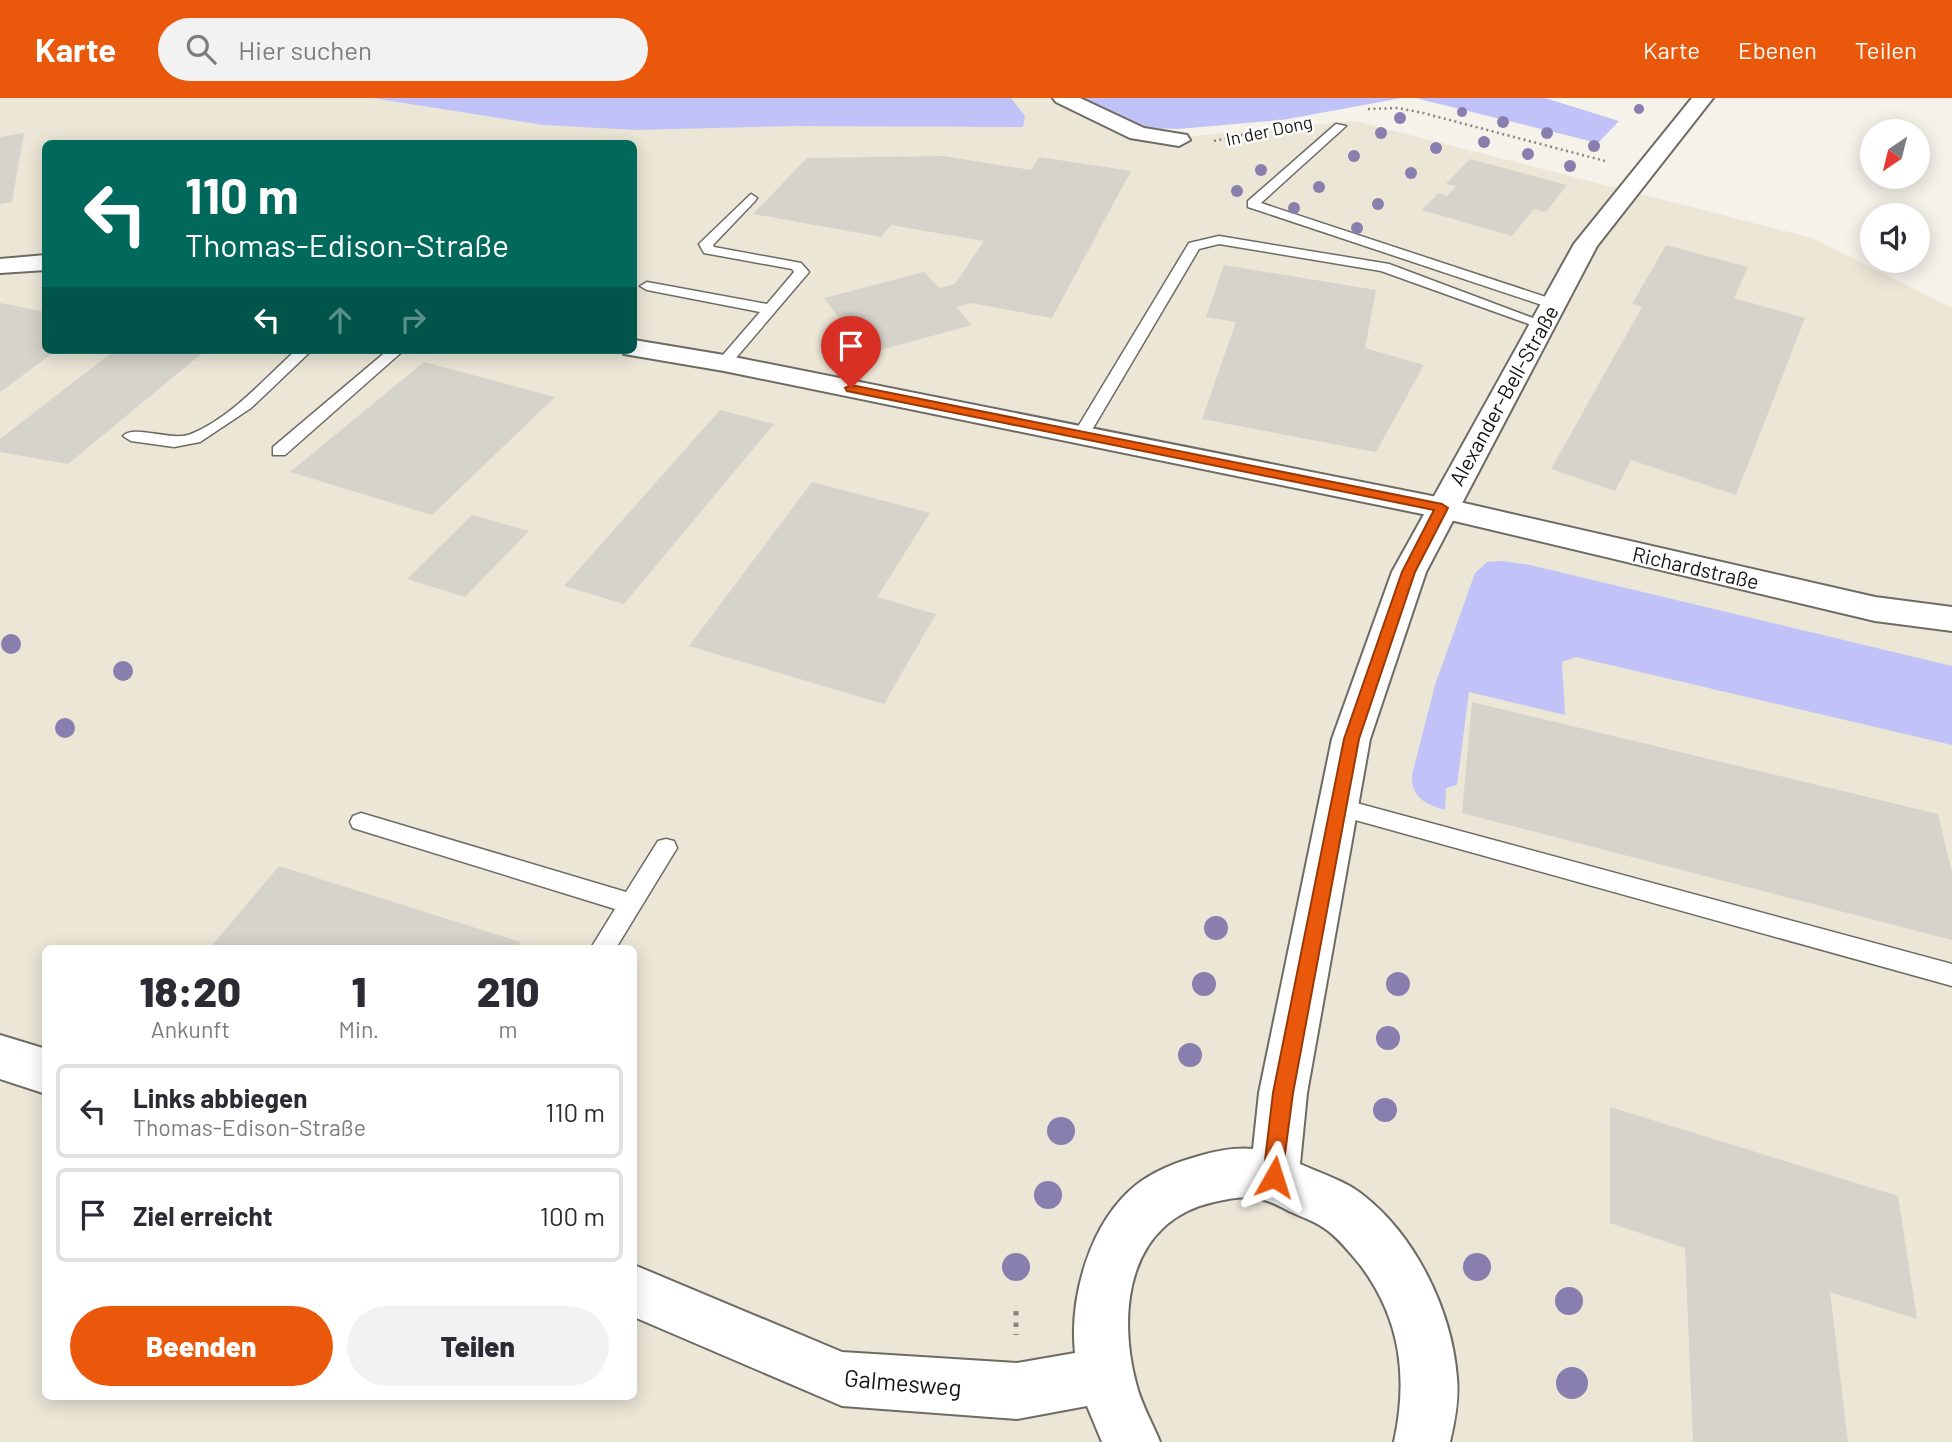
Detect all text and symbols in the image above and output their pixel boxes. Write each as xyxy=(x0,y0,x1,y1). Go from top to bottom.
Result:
search box xyxy=(158,18,648,81)
text: Karte xyxy=(35,29,116,69)
icon: search xyxy=(182,30,220,68)
text: Hier suchen xyxy=(238,34,372,65)
text: Karte xyxy=(1643,35,1700,64)
text: Ebenen xyxy=(1738,35,1817,64)
text: Teilen xyxy=(1855,35,1917,64)
street label: In der Dong xyxy=(1224,110,1314,150)
north arrow xyxy=(1860,119,1930,189)
map controls xyxy=(1860,119,1930,273)
text: 110 m xyxy=(185,165,299,224)
icon: left xyxy=(70,168,161,259)
button: sound xyxy=(1860,203,1930,273)
text: Thomas-Edison-Straße xyxy=(185,225,509,263)
street label: Alexander-Bell-Straße xyxy=(1443,300,1563,490)
icon: left xyxy=(248,301,286,339)
icon: ahead xyxy=(321,301,359,339)
icon: right xyxy=(394,301,432,339)
pin xyxy=(821,316,881,388)
icon: arrive xyxy=(832,327,870,365)
street label: Richardstraße xyxy=(1630,540,1762,594)
text: 18:20 xyxy=(140,965,241,1015)
text: 1 xyxy=(351,965,366,1015)
text: 210 xyxy=(477,965,539,1015)
text: Ankunft xyxy=(151,1015,230,1043)
text: Min. xyxy=(339,1015,379,1043)
text: m xyxy=(499,1015,518,1043)
text: Links abbiegen xyxy=(133,1082,307,1113)
icon: left xyxy=(74,1092,112,1130)
text: 110 m xyxy=(545,1096,605,1127)
text: Thomas-Edison-Straße xyxy=(133,1113,366,1141)
position arrow xyxy=(1237,1140,1311,1214)
icon: arrive xyxy=(74,1196,112,1234)
text: Ziel erreicht xyxy=(133,1200,273,1231)
text: 100 m xyxy=(540,1200,605,1231)
button: Beenden xyxy=(70,1306,333,1386)
button: Teilen xyxy=(347,1306,609,1386)
street label: Galmesweg xyxy=(843,1362,963,1402)

